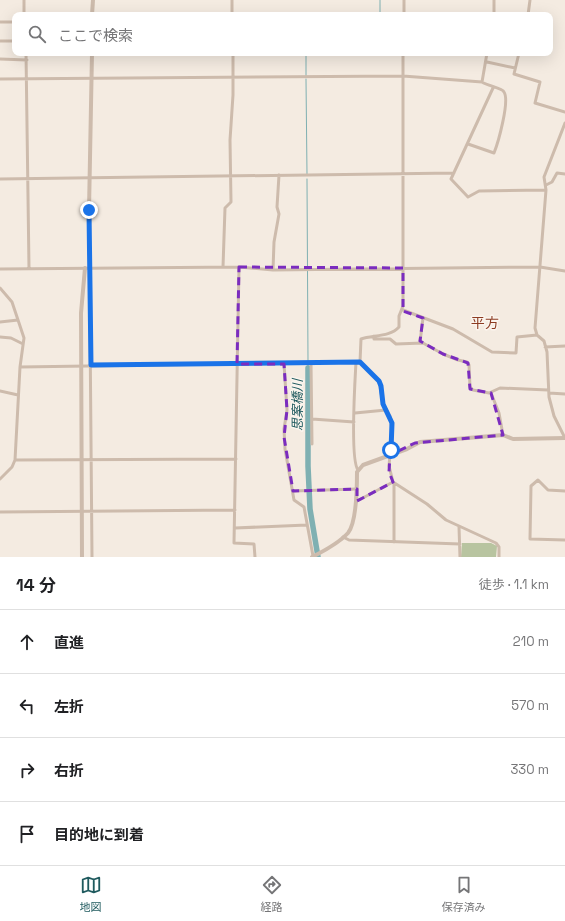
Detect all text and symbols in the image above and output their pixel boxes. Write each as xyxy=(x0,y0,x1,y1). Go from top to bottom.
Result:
search box xyxy=(12,12,553,56)
icon: search xyxy=(26,23,48,45)
text: ここで検索 xyxy=(58,26,133,45)
route end xyxy=(80,201,98,219)
district label: 平方 xyxy=(471,314,499,332)
water label: 思案橋川 xyxy=(289,377,306,431)
route start xyxy=(382,441,400,459)
text: 14 分 xyxy=(16,574,56,596)
text: 徒歩 · 1.1 km xyxy=(479,576,549,593)
icon: ahead xyxy=(16,631,38,653)
text: 直進 xyxy=(54,633,84,652)
text: 210 m xyxy=(513,633,549,650)
icon: left xyxy=(16,695,38,717)
text: 左折 xyxy=(54,697,84,716)
text: 570 m xyxy=(511,697,549,714)
icon: right xyxy=(16,759,38,781)
text: 右折 xyxy=(54,761,84,780)
text: 330 m xyxy=(510,761,549,778)
icon: arrive xyxy=(16,823,38,845)
text: 目的地に到着 xyxy=(54,825,144,844)
tab: 地図 xyxy=(80,874,102,914)
tab: 経路 xyxy=(261,874,283,914)
tab: 保存済み xyxy=(442,874,486,914)

